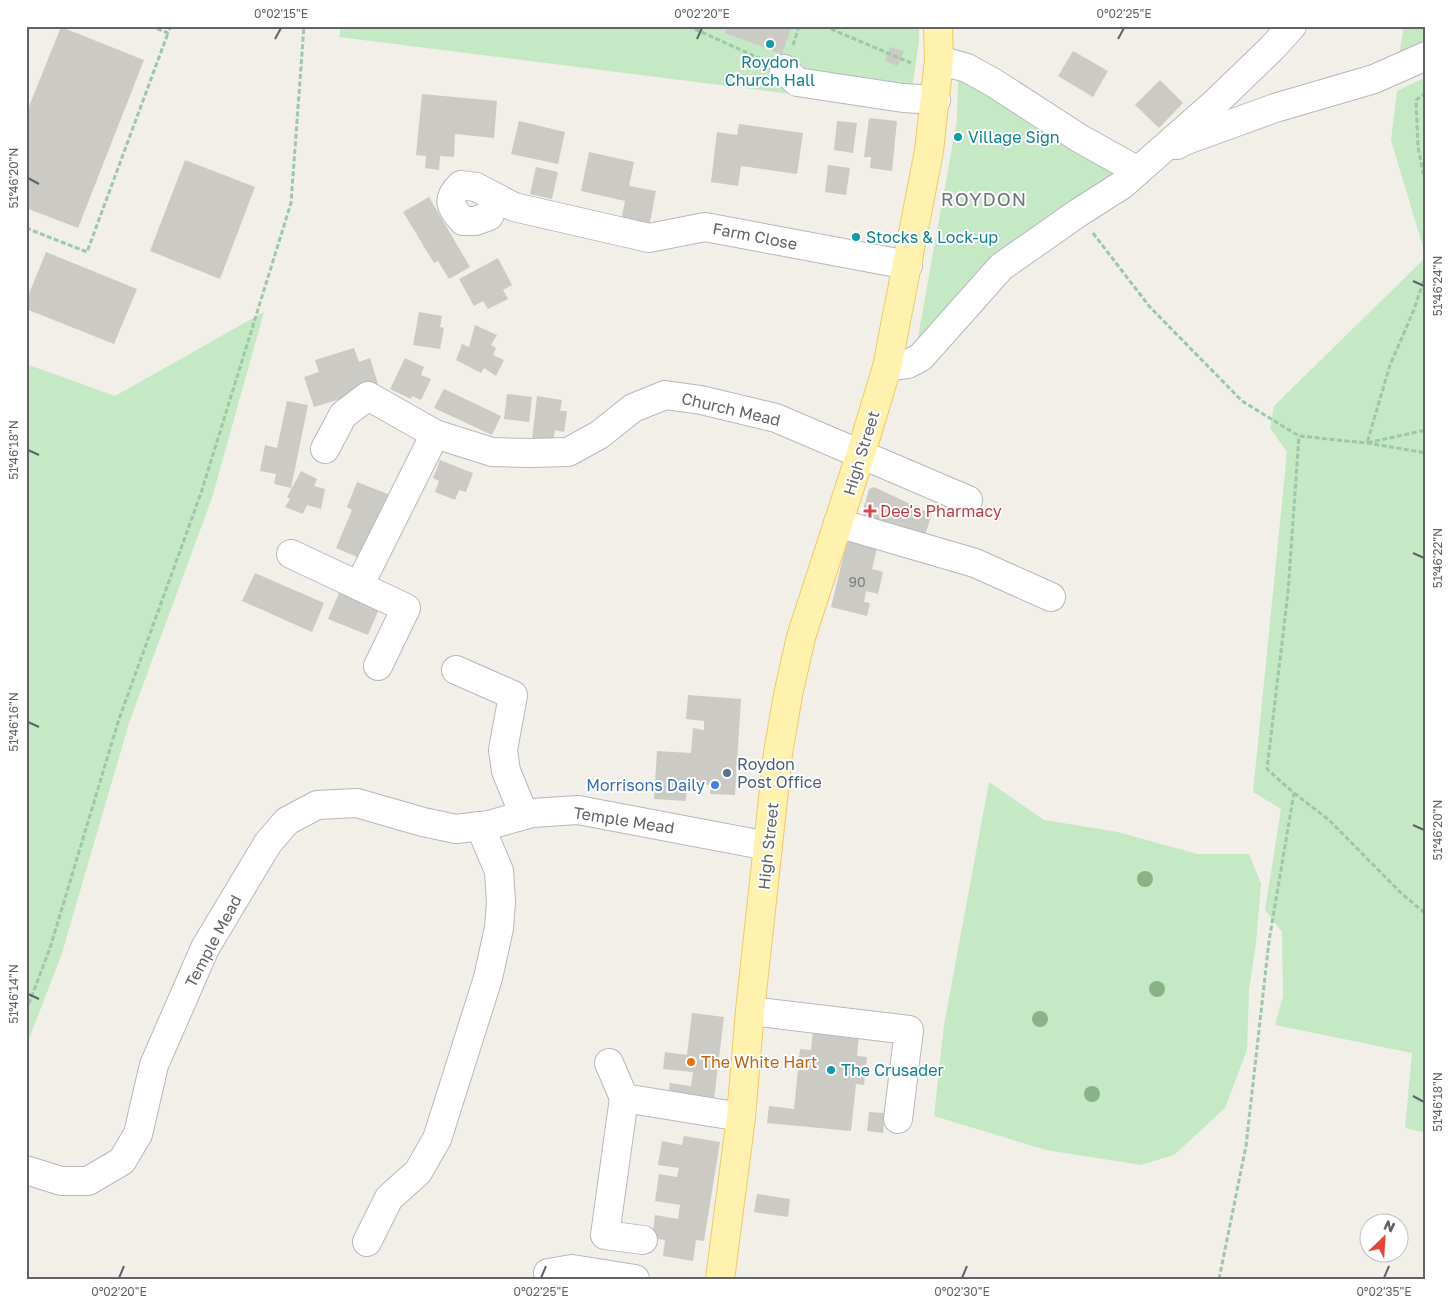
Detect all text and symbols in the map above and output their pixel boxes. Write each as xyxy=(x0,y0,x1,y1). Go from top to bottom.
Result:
text: 0°02'15"E xyxy=(254,6,308,21)
text: 0°02'20"E xyxy=(674,6,730,21)
text: 0°02'25"E xyxy=(1096,6,1152,21)
marker: Roydon Church Hall xyxy=(764,38,776,50)
place label: Roydon Church Hall xyxy=(725,52,815,90)
place label: Village Sign xyxy=(968,127,1060,147)
marker: Village Sign xyxy=(952,131,964,143)
text: 51°46'20"N xyxy=(6,148,21,208)
district label: ROYDON xyxy=(941,187,1027,210)
street label: Farm Close xyxy=(711,218,799,254)
place label: Stocks & Lock-up xyxy=(866,227,998,247)
marker: Stocks & Lock-up xyxy=(850,231,862,243)
text: 51°46'24"N xyxy=(1430,256,1445,316)
street label: Church Mead xyxy=(680,388,782,430)
street label: High Street xyxy=(839,408,883,498)
text: 51°46'18"N xyxy=(6,420,21,480)
place label: Dee's Pharmacy xyxy=(880,501,1002,521)
marker: Dee's Pharmacy xyxy=(864,505,876,517)
text: 51°46'22"N xyxy=(1430,528,1445,588)
house number: 90 xyxy=(848,573,866,590)
text: 51°46'16"N xyxy=(6,692,21,752)
place label: Roydon Post Office xyxy=(737,754,822,792)
marker: Roydon Post Office xyxy=(721,767,733,779)
place label: Morrisons Daily xyxy=(586,775,705,795)
marker: Morrisons Daily xyxy=(709,779,721,791)
text: 51°46'20"N xyxy=(1430,800,1445,860)
street label: High Street xyxy=(753,801,783,891)
street label: Temple Mead xyxy=(572,802,676,838)
street label: Temple Mead xyxy=(180,891,246,991)
text: 51°46'14"N xyxy=(6,964,21,1024)
place label: The White Hart xyxy=(701,1052,817,1072)
marker: The White Hart xyxy=(685,1056,697,1068)
place label: The Crusader xyxy=(841,1060,944,1080)
marker: The Crusader xyxy=(825,1064,837,1076)
text: 51°46'18"N xyxy=(1430,1072,1445,1132)
north arrow xyxy=(1360,1212,1410,1262)
text: N xyxy=(1381,1216,1398,1236)
text: 0°02'20"E xyxy=(91,1284,147,1299)
text: 0°02'25"E xyxy=(513,1284,569,1299)
text: 0°02'30"E xyxy=(934,1284,990,1299)
text: 0°02'35"E xyxy=(1356,1284,1412,1299)

